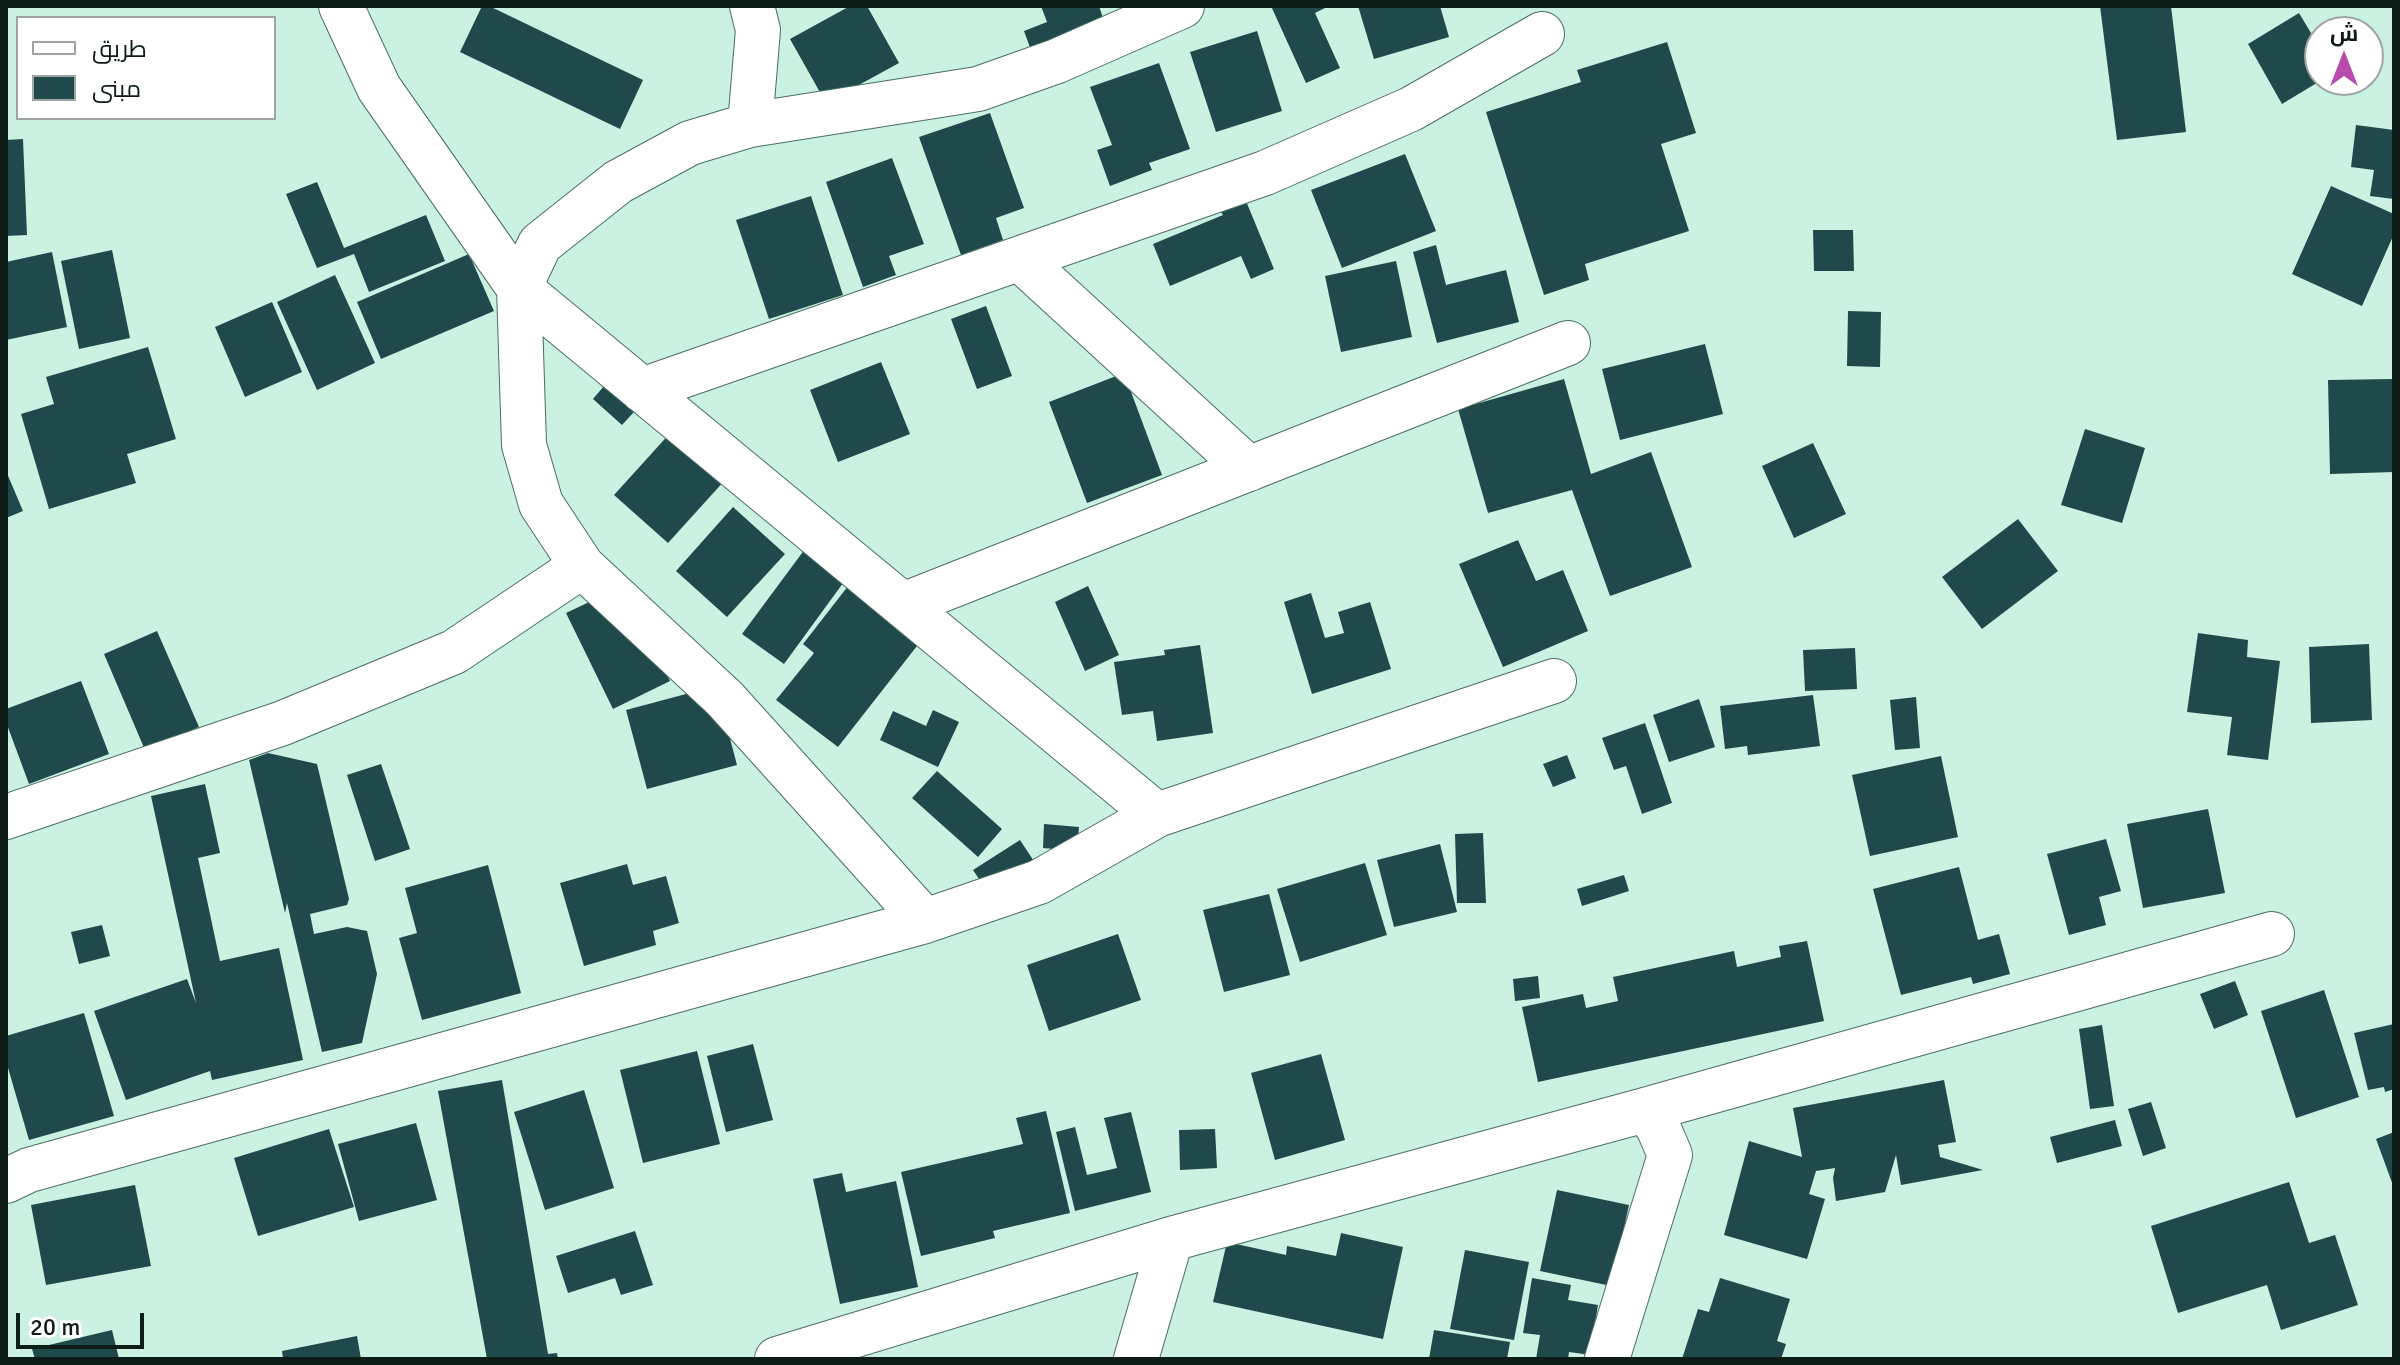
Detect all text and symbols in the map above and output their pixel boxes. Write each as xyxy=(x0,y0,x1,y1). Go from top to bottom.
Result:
legend xyxy=(16,16,276,120)
north arrow xyxy=(2304,16,2384,96)
text: ش xyxy=(2330,20,2358,47)
text: طريق xyxy=(92,34,147,64)
text: مبنى xyxy=(92,74,141,104)
scale bar xyxy=(20,1297,148,1347)
text: 20 m xyxy=(30,1312,80,1342)

